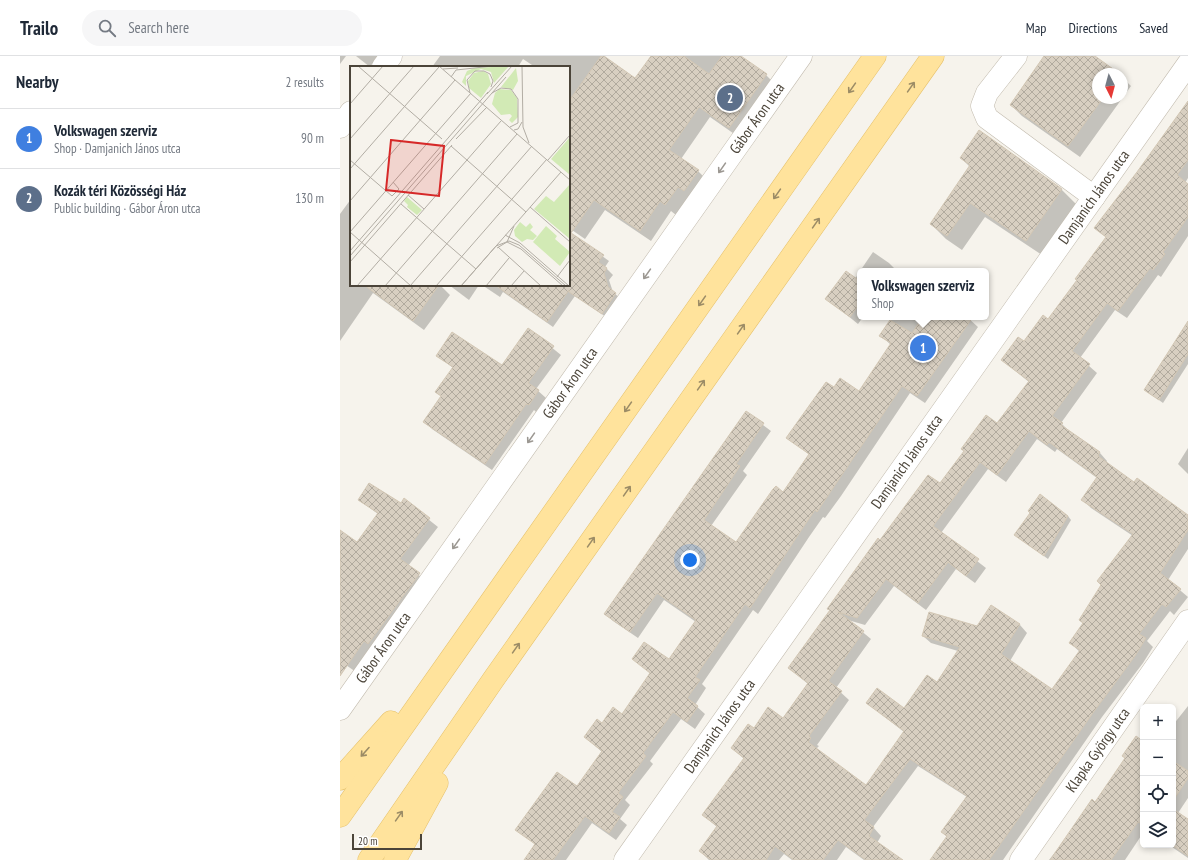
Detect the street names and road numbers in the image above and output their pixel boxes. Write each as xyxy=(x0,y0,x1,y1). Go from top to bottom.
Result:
street label: Gábor Áron utca xyxy=(725,79,788,157)
street label: Damjanich János utca xyxy=(1054,146,1133,247)
street label: Gábor Áron utca xyxy=(538,343,601,422)
street label: Damjanich János utca xyxy=(867,411,946,512)
street label: Gábor Áron utca xyxy=(351,608,414,687)
street label: Damjanich János utca xyxy=(680,675,759,777)
street label: Klapka György utca xyxy=(1061,704,1133,796)

